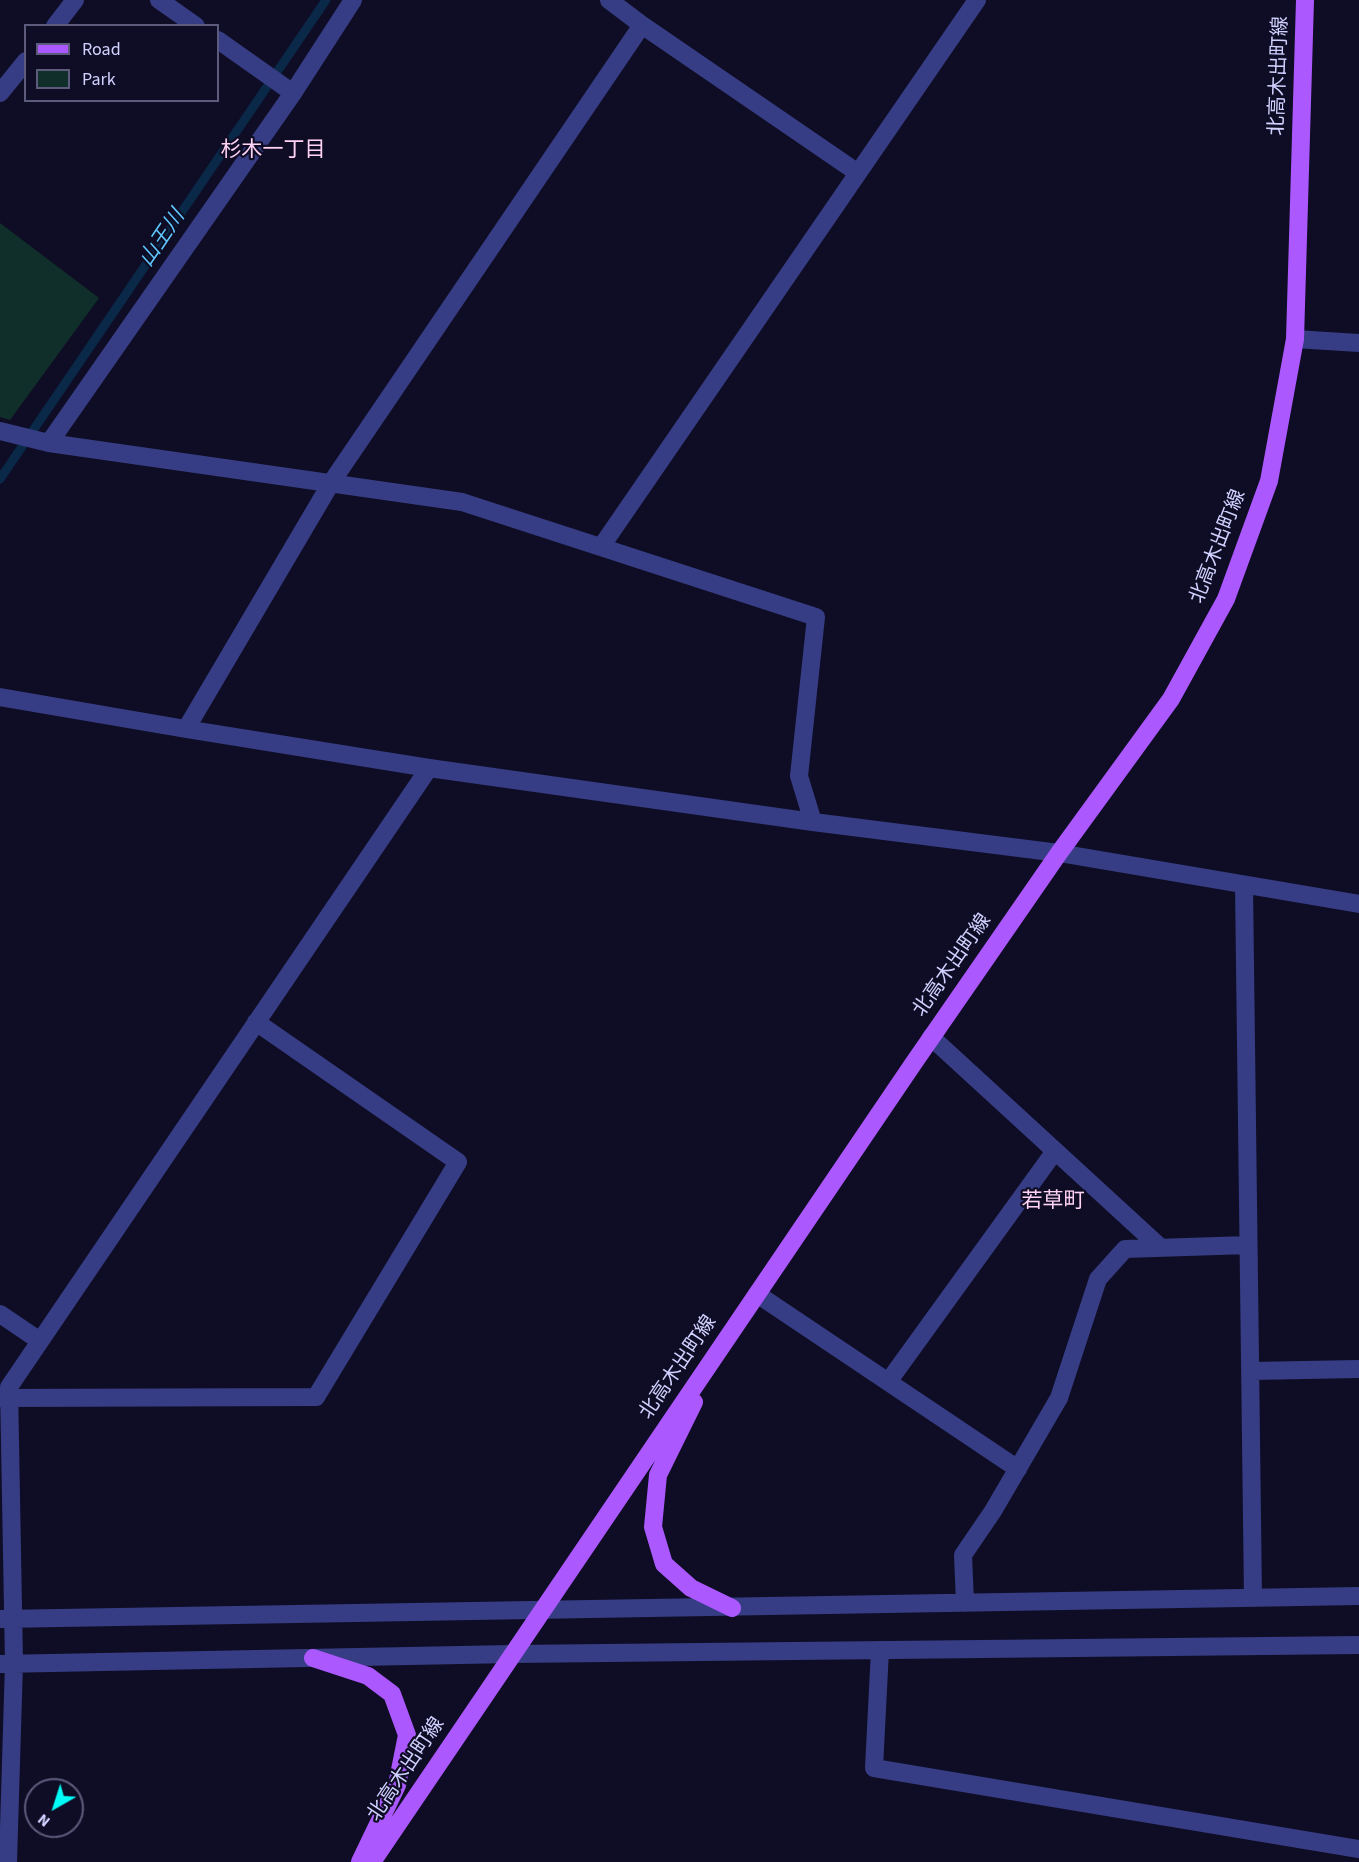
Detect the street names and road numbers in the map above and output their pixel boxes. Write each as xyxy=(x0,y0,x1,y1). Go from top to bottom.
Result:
street label: 北高木出町線 xyxy=(1266,16,1294,136)
street label: 北高木出町線 xyxy=(1186,487,1252,607)
street label: 北高木出町線 xyxy=(909,910,997,1022)
street label: 北高木出町線 xyxy=(636,1312,722,1424)
street label: 北高木出町線 xyxy=(364,1714,450,1826)

